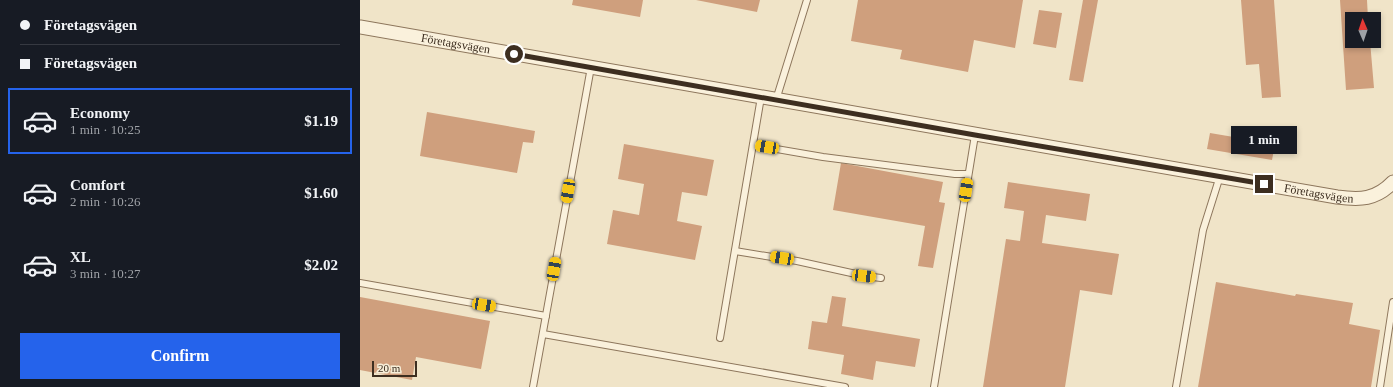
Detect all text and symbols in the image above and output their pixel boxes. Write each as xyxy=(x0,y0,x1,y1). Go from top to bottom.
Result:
north arrow xyxy=(1345,12,1381,48)
map controls xyxy=(1345,12,1381,48)
text: Företagsvägen xyxy=(44,17,137,33)
street label: Företagsvägen xyxy=(420,31,491,57)
route start xyxy=(505,45,523,63)
text: Företagsvägen xyxy=(44,55,137,71)
icon: car xyxy=(22,103,58,139)
text: Economy xyxy=(70,105,130,121)
text: $1.19 xyxy=(304,113,338,129)
text: 1 min · 10:25 xyxy=(70,122,140,137)
callout: 1 min xyxy=(1231,126,1297,154)
text: 1 min xyxy=(1248,132,1280,147)
car xyxy=(754,139,780,155)
icon: car xyxy=(22,175,58,211)
route end xyxy=(1255,175,1273,193)
text: Comfort xyxy=(70,177,125,193)
car xyxy=(958,177,974,203)
car xyxy=(560,178,576,204)
street label: Företagsvägen xyxy=(1283,181,1354,205)
text: $1.60 xyxy=(304,185,338,201)
text: 2 min · 10:26 xyxy=(70,194,140,209)
icon: car xyxy=(22,247,58,283)
text: XL xyxy=(70,249,91,265)
car xyxy=(769,250,795,266)
car xyxy=(546,256,562,282)
text: $2.02 xyxy=(304,257,338,273)
text: 3 min · 10:27 xyxy=(70,266,140,281)
car xyxy=(851,269,877,283)
car xyxy=(471,297,497,313)
button: Confirm xyxy=(20,333,340,379)
scale bar xyxy=(372,359,417,378)
text: 20 m xyxy=(378,362,400,374)

